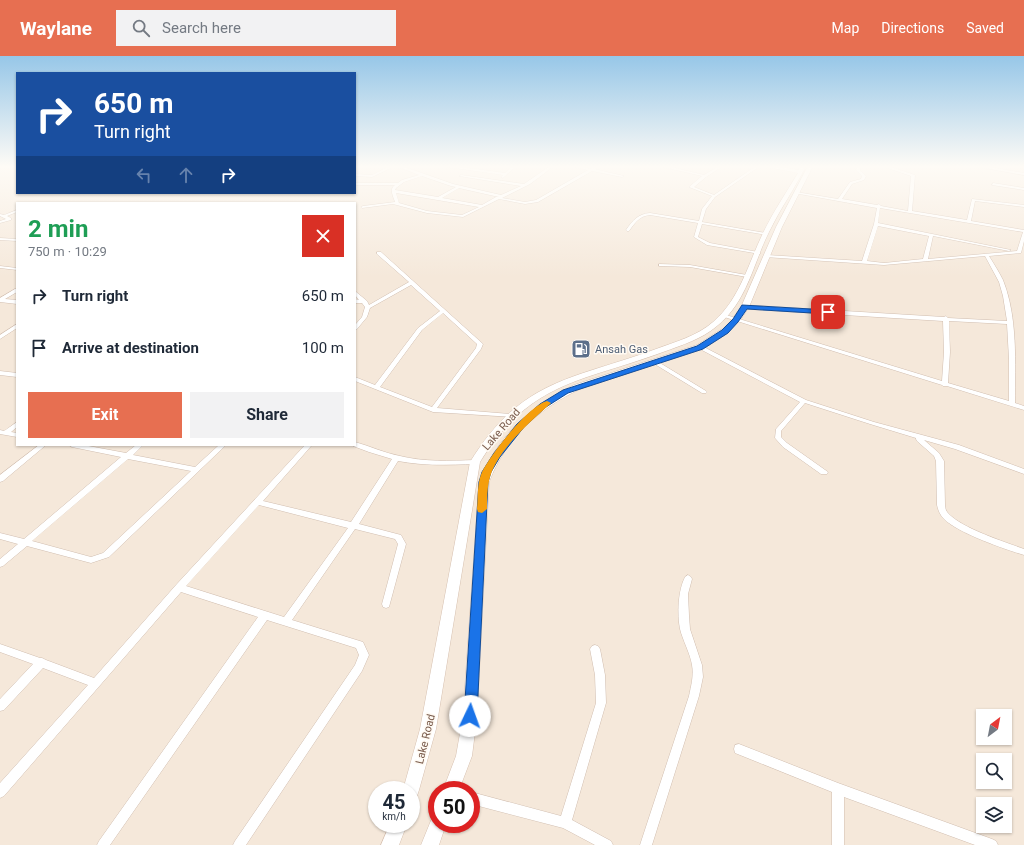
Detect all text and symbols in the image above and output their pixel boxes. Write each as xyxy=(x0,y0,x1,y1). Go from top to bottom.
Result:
search box xyxy=(116,10,396,46)
text: Waylane xyxy=(20,17,92,40)
icon: search xyxy=(130,17,152,39)
text: Search here xyxy=(162,19,241,37)
text: Map xyxy=(832,20,859,36)
text: Directions xyxy=(881,20,944,36)
text: Saved xyxy=(966,20,1004,36)
text: 650 m xyxy=(94,87,173,120)
icon: right xyxy=(28,88,80,140)
text: Turn right xyxy=(94,121,171,142)
icon: left xyxy=(133,164,155,186)
icon: ahead xyxy=(175,164,197,186)
icon: right xyxy=(217,164,239,186)
text: 2 min xyxy=(28,215,88,243)
button: close xyxy=(302,215,344,257)
text: 750 m · 10:29 xyxy=(28,244,107,259)
icon: right xyxy=(28,285,50,307)
text: Turn right xyxy=(62,287,128,305)
text: 650 m xyxy=(302,287,344,305)
pin xyxy=(811,295,845,329)
icon: arrive xyxy=(817,301,839,323)
icon: arrive xyxy=(28,337,50,359)
fuel station icon: Ansah Gas xyxy=(570,338,592,360)
text: Arrive at destination xyxy=(62,339,199,357)
text: 100 m xyxy=(302,339,344,357)
place label: Ansah Gas xyxy=(595,343,648,356)
button: Exit xyxy=(28,392,182,438)
button: Share xyxy=(190,392,344,438)
street label: Lake Road xyxy=(480,406,523,453)
position arrow xyxy=(449,695,491,737)
north arrow xyxy=(976,709,1012,745)
map controls xyxy=(976,709,1012,833)
street label: Lake Road xyxy=(413,713,438,766)
button: search xyxy=(976,753,1012,789)
speed limit sign: 50 xyxy=(428,781,480,833)
text: 45 xyxy=(383,790,405,814)
button: layers xyxy=(976,797,1012,833)
text: km/h xyxy=(382,811,406,822)

